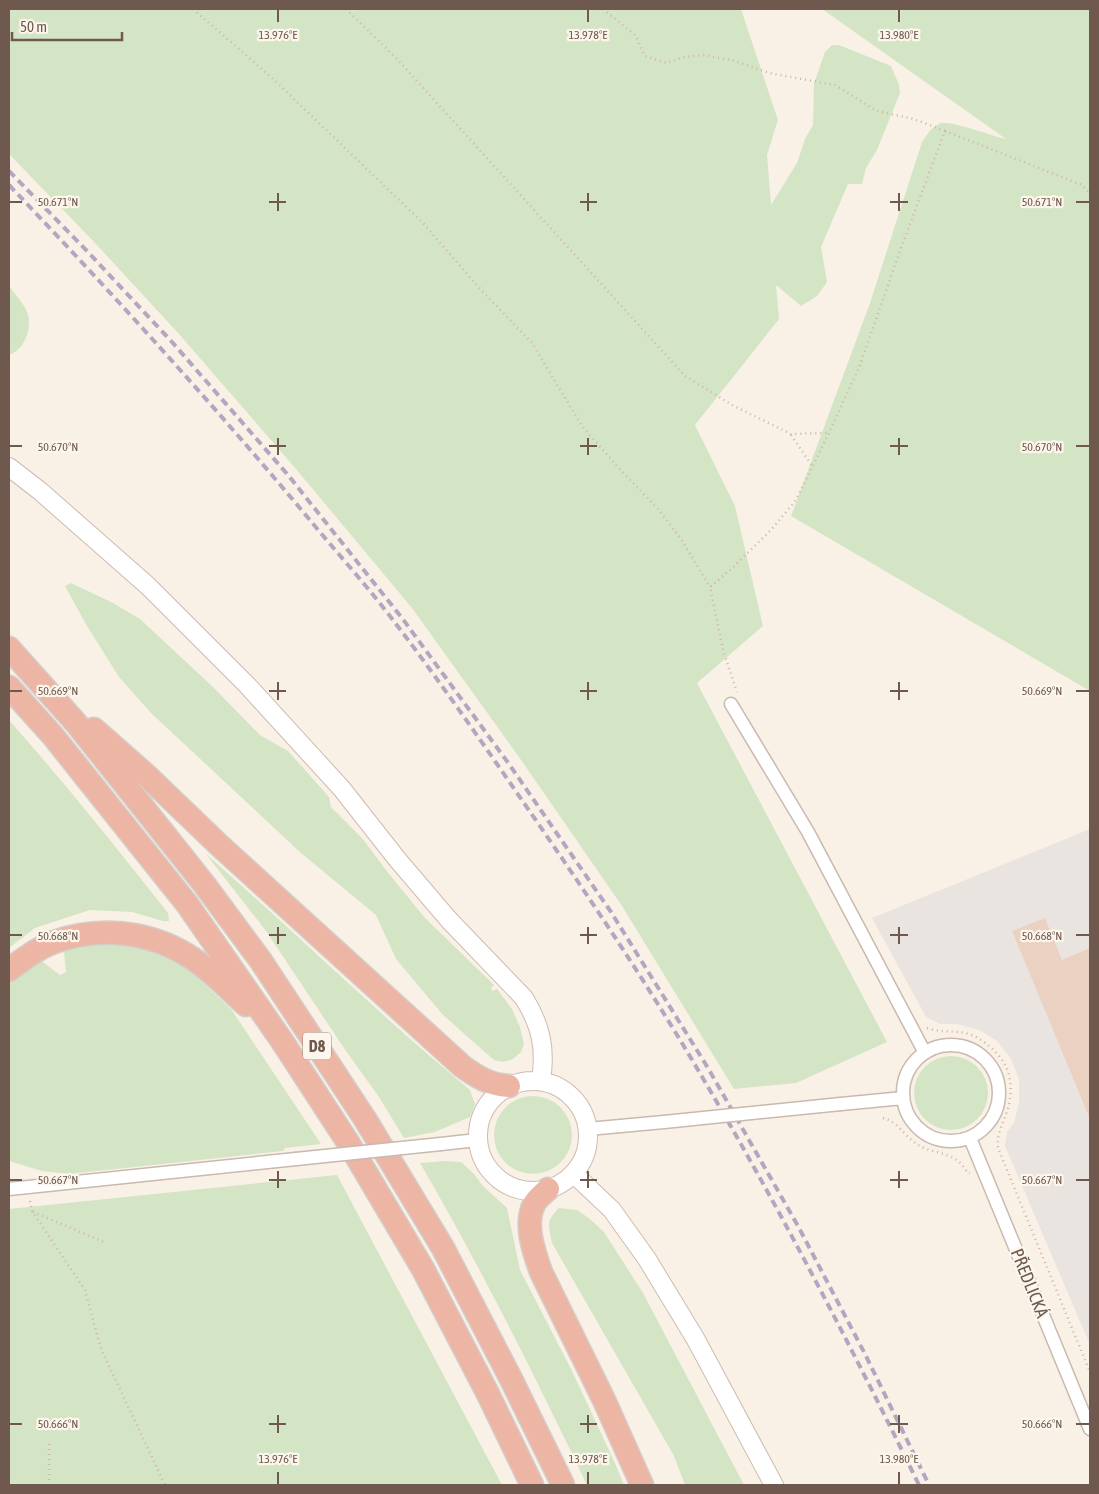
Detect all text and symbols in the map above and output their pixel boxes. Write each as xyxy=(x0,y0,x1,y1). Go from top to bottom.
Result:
scale bar xyxy=(12,10,122,42)
text: 50 m xyxy=(20,18,47,35)
text: 13.976°E xyxy=(259,28,297,42)
text: 13.978°E xyxy=(569,28,607,42)
text: 13.980°E xyxy=(880,28,918,42)
text: 50.671°N xyxy=(38,195,78,209)
text: 50.671°N xyxy=(1022,195,1062,209)
text: 50.670°N xyxy=(38,440,78,454)
text: 50.670°N xyxy=(1022,440,1062,454)
text: 50.669°N xyxy=(38,684,78,698)
text: 50.669°N xyxy=(1022,684,1062,698)
text: 50.668°N xyxy=(38,929,78,943)
text: 50.668°N xyxy=(1022,929,1062,943)
road number: D8 xyxy=(303,1032,331,1060)
text: 50.667°N xyxy=(38,1173,78,1187)
text: 50.667°N xyxy=(1022,1173,1062,1187)
street label: PŘEDLICKÁ xyxy=(1007,1245,1053,1321)
text: 50.666°N xyxy=(38,1417,78,1431)
text: 50.666°N xyxy=(1022,1417,1062,1431)
text: 13.976°E xyxy=(259,1452,297,1466)
text: 13.978°E xyxy=(569,1452,607,1466)
text: 13.980°E xyxy=(880,1452,918,1466)

